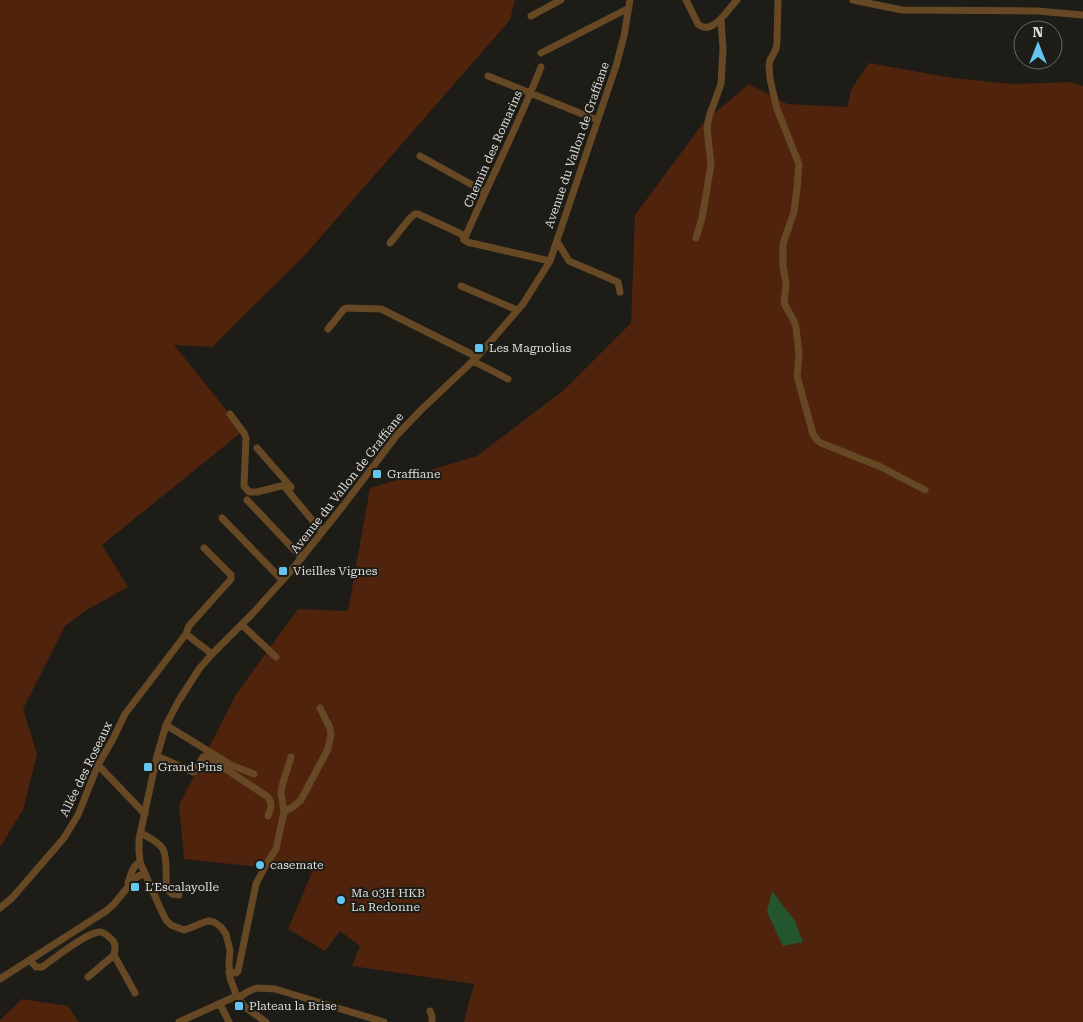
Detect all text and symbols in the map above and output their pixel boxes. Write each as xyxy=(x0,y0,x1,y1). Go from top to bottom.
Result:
north arrow xyxy=(1013,20,1063,70)
text: N xyxy=(1033,24,1044,40)
street label: Avenue du Vallon de Graffiane xyxy=(542,60,612,230)
street label: Chemin des Romarins xyxy=(461,88,525,210)
place label: Les Magnolias xyxy=(489,341,572,355)
marker: Les Magnolias xyxy=(473,342,485,354)
street label: Avenue du Vallon de Graffiane xyxy=(288,409,407,556)
place label: Graffiane xyxy=(387,467,441,481)
marker: Graffiane xyxy=(371,468,383,480)
place label: Vieilles Vignes xyxy=(293,564,378,578)
marker: Vieilles Vignes xyxy=(277,565,289,577)
street label: Allée des Roseaux xyxy=(57,719,115,819)
place label: Grand Pins xyxy=(158,760,223,774)
marker: Grand Pins xyxy=(142,761,154,773)
place label: casemate xyxy=(270,858,324,872)
marker: casemate xyxy=(254,859,266,871)
place label: L'Escalayolle xyxy=(145,880,219,894)
marker: L'Escalayolle xyxy=(129,881,141,893)
place label: Ma 03H HKB La Redonne xyxy=(351,886,425,914)
marker: Ma 03H HKB La Redonne xyxy=(335,894,347,906)
place label: Plateau la Brise xyxy=(249,999,337,1013)
marker: Plateau la Brise xyxy=(233,1000,245,1012)

